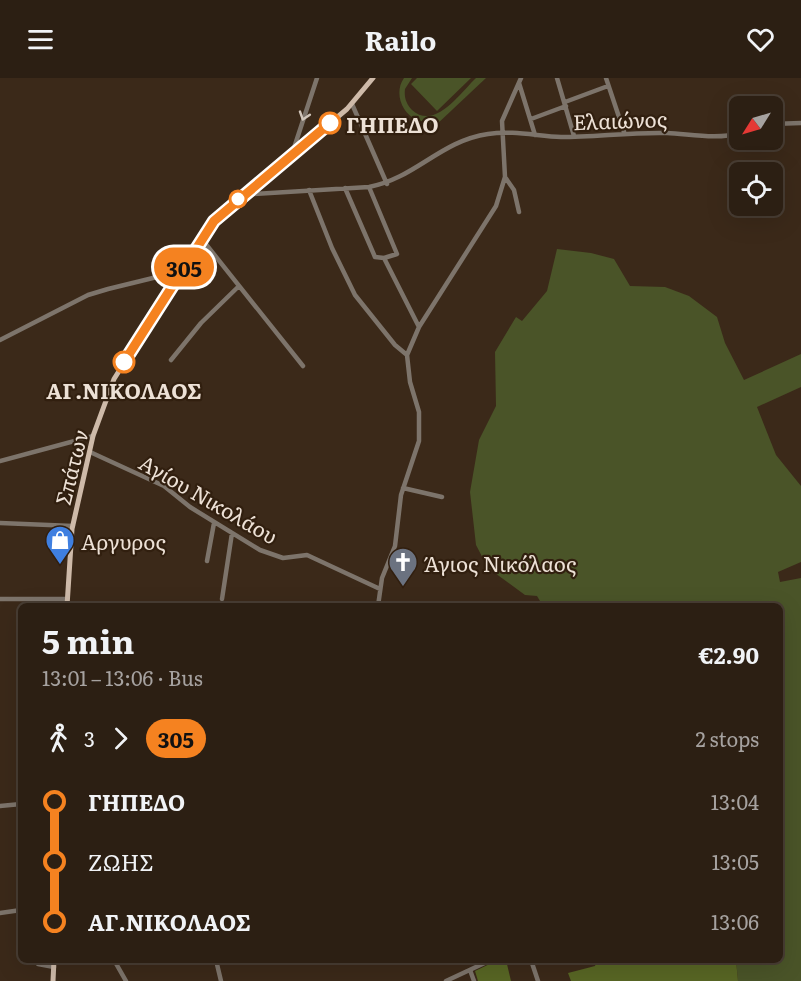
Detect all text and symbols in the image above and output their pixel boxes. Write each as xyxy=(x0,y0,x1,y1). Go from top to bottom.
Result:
text: Railo xyxy=(365,19,436,59)
icon: menu xyxy=(24,23,57,56)
icon: heart xyxy=(744,23,777,56)
north arrow xyxy=(729,96,783,150)
map controls xyxy=(729,96,783,216)
street label: Ελαιώνος xyxy=(572,102,668,136)
place label: ΓΗΠΕΔΟ xyxy=(346,108,439,139)
one-way arrow xyxy=(299,110,312,121)
marker: ΓΗΠΕΔΟ xyxy=(319,112,341,134)
button: locate xyxy=(729,162,783,216)
unlabelled marker xyxy=(229,190,247,208)
line badge: 305 xyxy=(150,248,219,286)
text: 305 xyxy=(166,252,202,283)
marker: ΑΓ.ΝΙΚΟΛΑΟΣ xyxy=(113,351,135,373)
place label: ΑΓ.ΝΙΚΟΛΑΟΣ xyxy=(46,374,202,405)
street label: Σπάτων xyxy=(46,426,94,508)
street label: Αγίου Νικολάου xyxy=(134,446,284,550)
shop icon: Αργυρος xyxy=(44,524,76,566)
place label: Αργυρος xyxy=(81,525,166,556)
church icon: Άγιος Νικόλαος xyxy=(387,546,419,588)
place label: Άγιος Νικόλαος xyxy=(424,547,576,578)
text: 5 min xyxy=(42,615,134,664)
text: €2.90 xyxy=(698,638,759,671)
text: 13:01 – 13:06 · Bus xyxy=(42,662,203,692)
icon: walk xyxy=(42,722,75,755)
icon: forward xyxy=(104,722,137,755)
text: 3 xyxy=(84,723,95,753)
text: 305 xyxy=(158,723,194,754)
text: 2 stops xyxy=(695,723,759,753)
text: ΓΗΠΕΔΟ xyxy=(88,785,185,818)
text: 13:04 xyxy=(711,786,759,816)
text: ΖΩΗΣ xyxy=(88,845,154,878)
text: 13:05 xyxy=(712,846,759,876)
text: ΑΓ.ΝΙΚΟΛΑΟΣ xyxy=(88,905,251,938)
text: 13:06 xyxy=(711,906,759,936)

